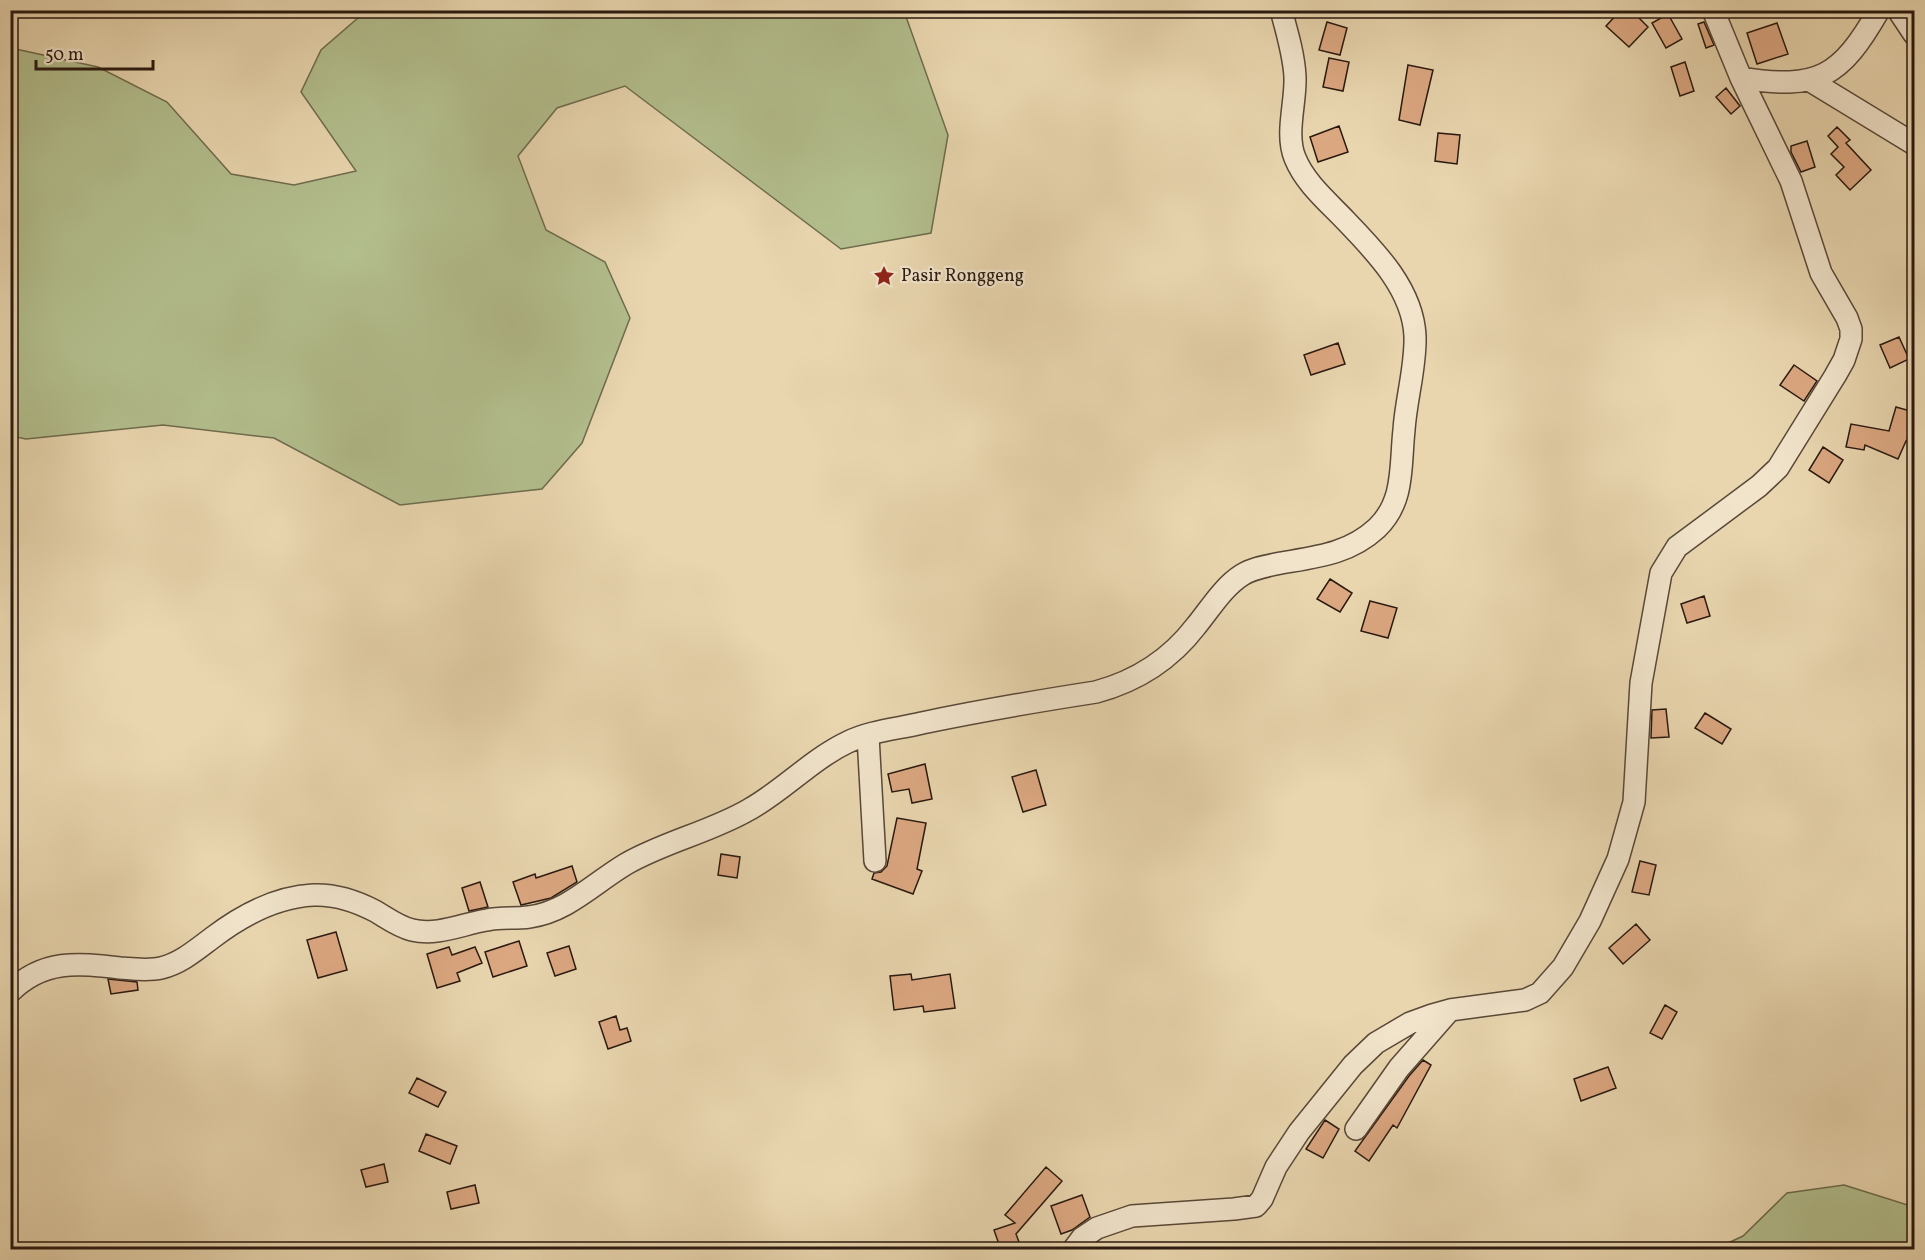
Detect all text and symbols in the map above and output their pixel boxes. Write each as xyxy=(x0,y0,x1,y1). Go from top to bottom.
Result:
scale bar xyxy=(36,33,153,71)
text: 50 m xyxy=(45,43,84,68)
place icon: Pasir Ronggeng xyxy=(872,264,896,288)
place label: Pasir Ronggeng xyxy=(901,264,1024,289)

